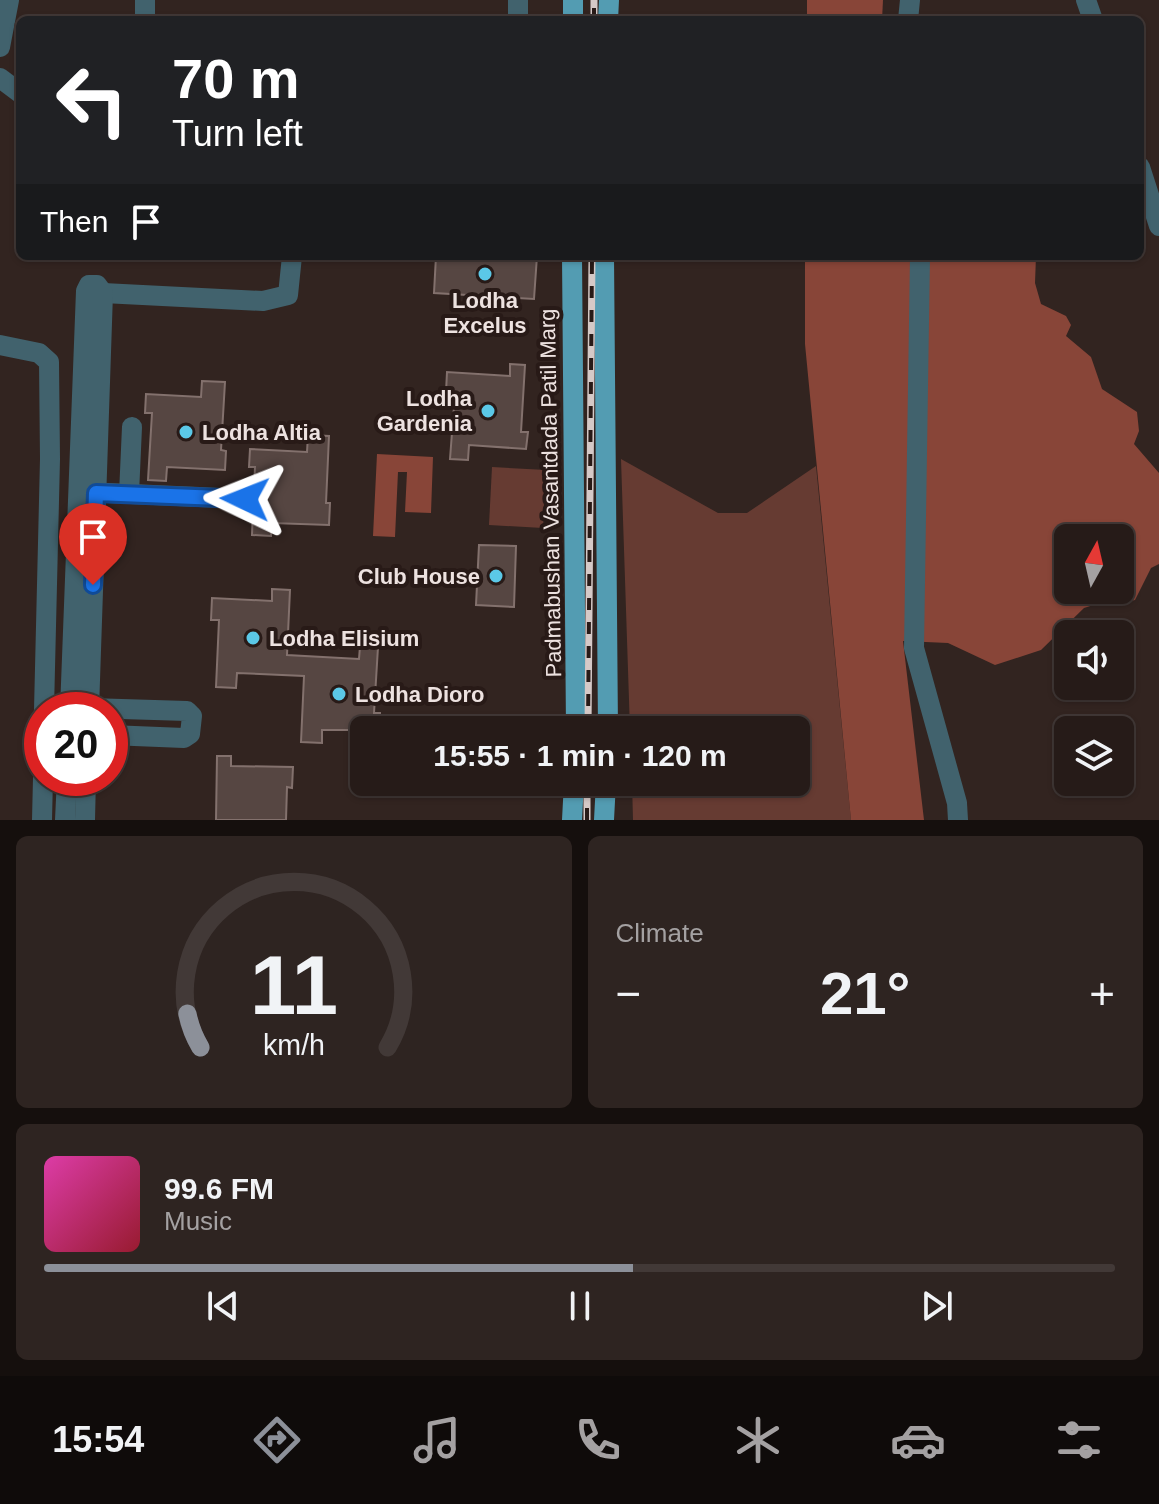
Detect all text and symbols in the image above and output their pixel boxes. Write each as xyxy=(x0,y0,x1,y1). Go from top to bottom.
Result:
text: 70 m xyxy=(172,47,300,110)
icon: left xyxy=(40,48,144,152)
text: Turn left xyxy=(172,113,303,154)
icon: arrive xyxy=(124,200,168,244)
text: Then xyxy=(40,205,108,238)
marker: Lodha Excelus xyxy=(476,265,494,283)
place label: Lodha Excelus xyxy=(443,288,527,338)
street label: Padmabushan Vasantdada Patil Marg xyxy=(535,308,566,678)
place label: Lodha Gardenia xyxy=(377,386,473,436)
marker: Lodha Gardenia xyxy=(479,402,497,420)
place label: Lodha Altia xyxy=(202,420,322,445)
marker: Lodha Altia xyxy=(177,423,195,441)
position arrow xyxy=(203,457,287,541)
pin xyxy=(59,503,127,585)
icon: arrive xyxy=(71,515,115,559)
north arrow xyxy=(1054,524,1134,604)
map controls xyxy=(1054,524,1134,796)
place label: Club House xyxy=(358,564,480,589)
marker: Club House xyxy=(487,567,505,585)
button: sound xyxy=(1054,620,1134,700)
place label: Lodha Elisium xyxy=(269,626,419,651)
marker: Lodha Elisium xyxy=(244,629,262,647)
place label: Lodha Dioro xyxy=(355,682,485,707)
marker: Lodha Dioro xyxy=(330,685,348,703)
speed limit sign: 20 xyxy=(24,692,128,796)
button: layers xyxy=(1054,716,1134,796)
text: 15:55 · 1 min · 120 m xyxy=(433,739,727,772)
text: Climate xyxy=(616,918,704,948)
text: 11 xyxy=(250,939,338,1032)
text: 21° xyxy=(820,960,911,1027)
text: − xyxy=(616,969,641,1018)
text: + xyxy=(1089,969,1115,1018)
text: km/h xyxy=(263,1029,325,1061)
text: 99.6 FM xyxy=(164,1172,274,1205)
text: Music xyxy=(164,1206,232,1236)
icon: previous xyxy=(201,1284,245,1328)
icon: pause xyxy=(558,1284,602,1328)
icon: next xyxy=(915,1284,959,1328)
icon: directions xyxy=(249,1412,305,1468)
icon: music xyxy=(409,1412,465,1468)
icon: phone xyxy=(570,1412,626,1468)
icon: climate xyxy=(730,1412,786,1468)
icon: car xyxy=(890,1412,946,1468)
icon: filters xyxy=(1051,1412,1107,1468)
text: 15:54 xyxy=(52,1419,144,1460)

